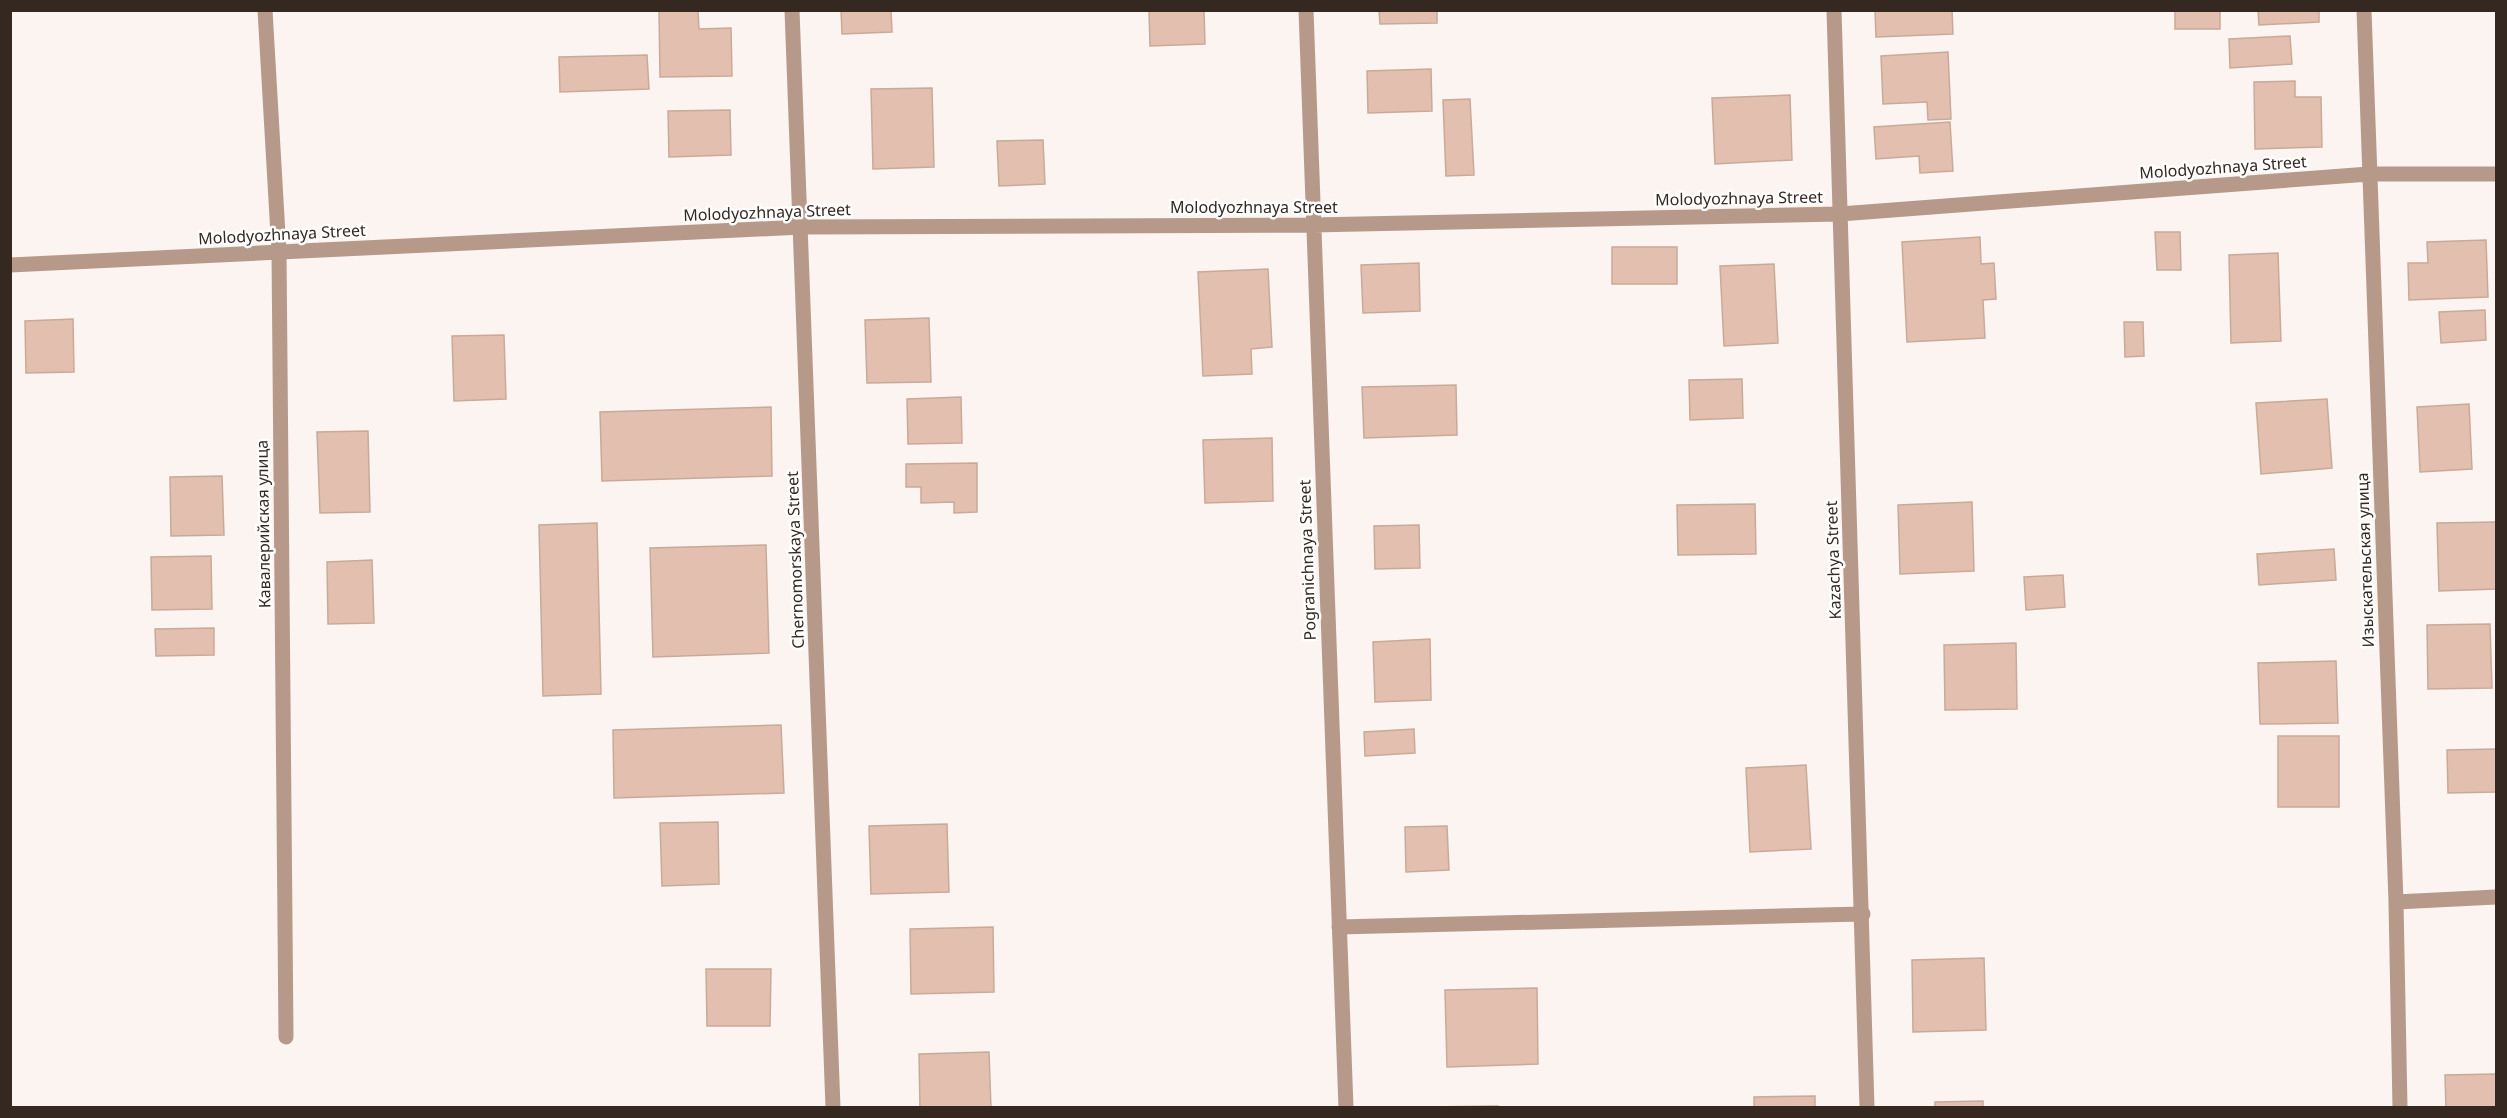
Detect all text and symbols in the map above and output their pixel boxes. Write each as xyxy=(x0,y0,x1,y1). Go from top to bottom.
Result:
street label: Molodyozhnaya Street xyxy=(2139,150,2308,184)
street label: Molodyozhnaya Street xyxy=(1655,186,1823,210)
street label: Molodyozhnaya Street xyxy=(1170,196,1338,218)
street label: Molodyozhnaya Street xyxy=(683,198,851,226)
street label: Molodyozhnaya Street xyxy=(198,219,367,249)
street label: Кавалерийская улица xyxy=(251,440,275,608)
street label: Chernomorskaya Street xyxy=(781,471,809,649)
street label: Изыскательская улица xyxy=(2351,472,2379,648)
street label: Pogranichnaya Street xyxy=(1293,479,1321,641)
street label: Kazachya Street xyxy=(1820,500,1846,620)

